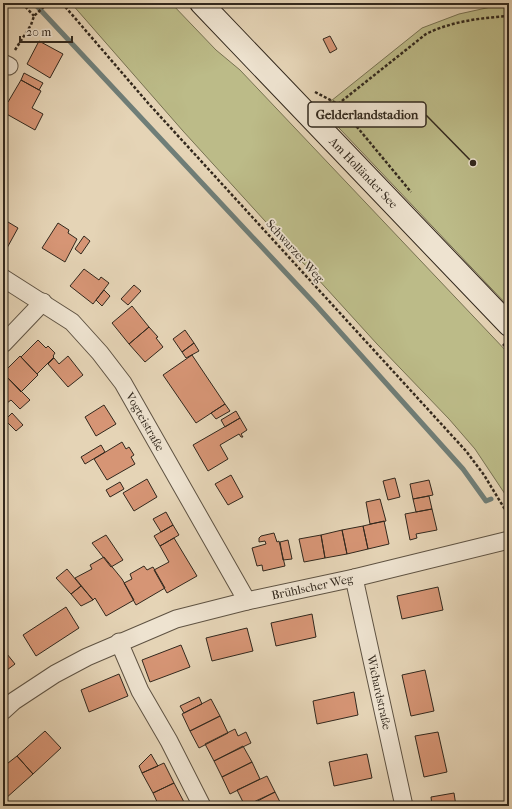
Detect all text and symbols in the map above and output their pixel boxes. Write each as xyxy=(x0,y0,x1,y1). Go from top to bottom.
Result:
scale bar xyxy=(20,18,72,44)
text: 20 m xyxy=(26,25,51,39)
callout: Gelderlandstadion xyxy=(308,102,426,127)
text: Gelderlandstadion xyxy=(316,107,419,122)
street label: Am Holländer See xyxy=(326,134,401,211)
street label: Schwarzer Weg xyxy=(263,217,327,286)
street label: Vogteistraße xyxy=(122,389,167,454)
street label: Brühlscher Weg xyxy=(270,571,355,603)
street label: Wichardstraße xyxy=(364,653,394,731)

